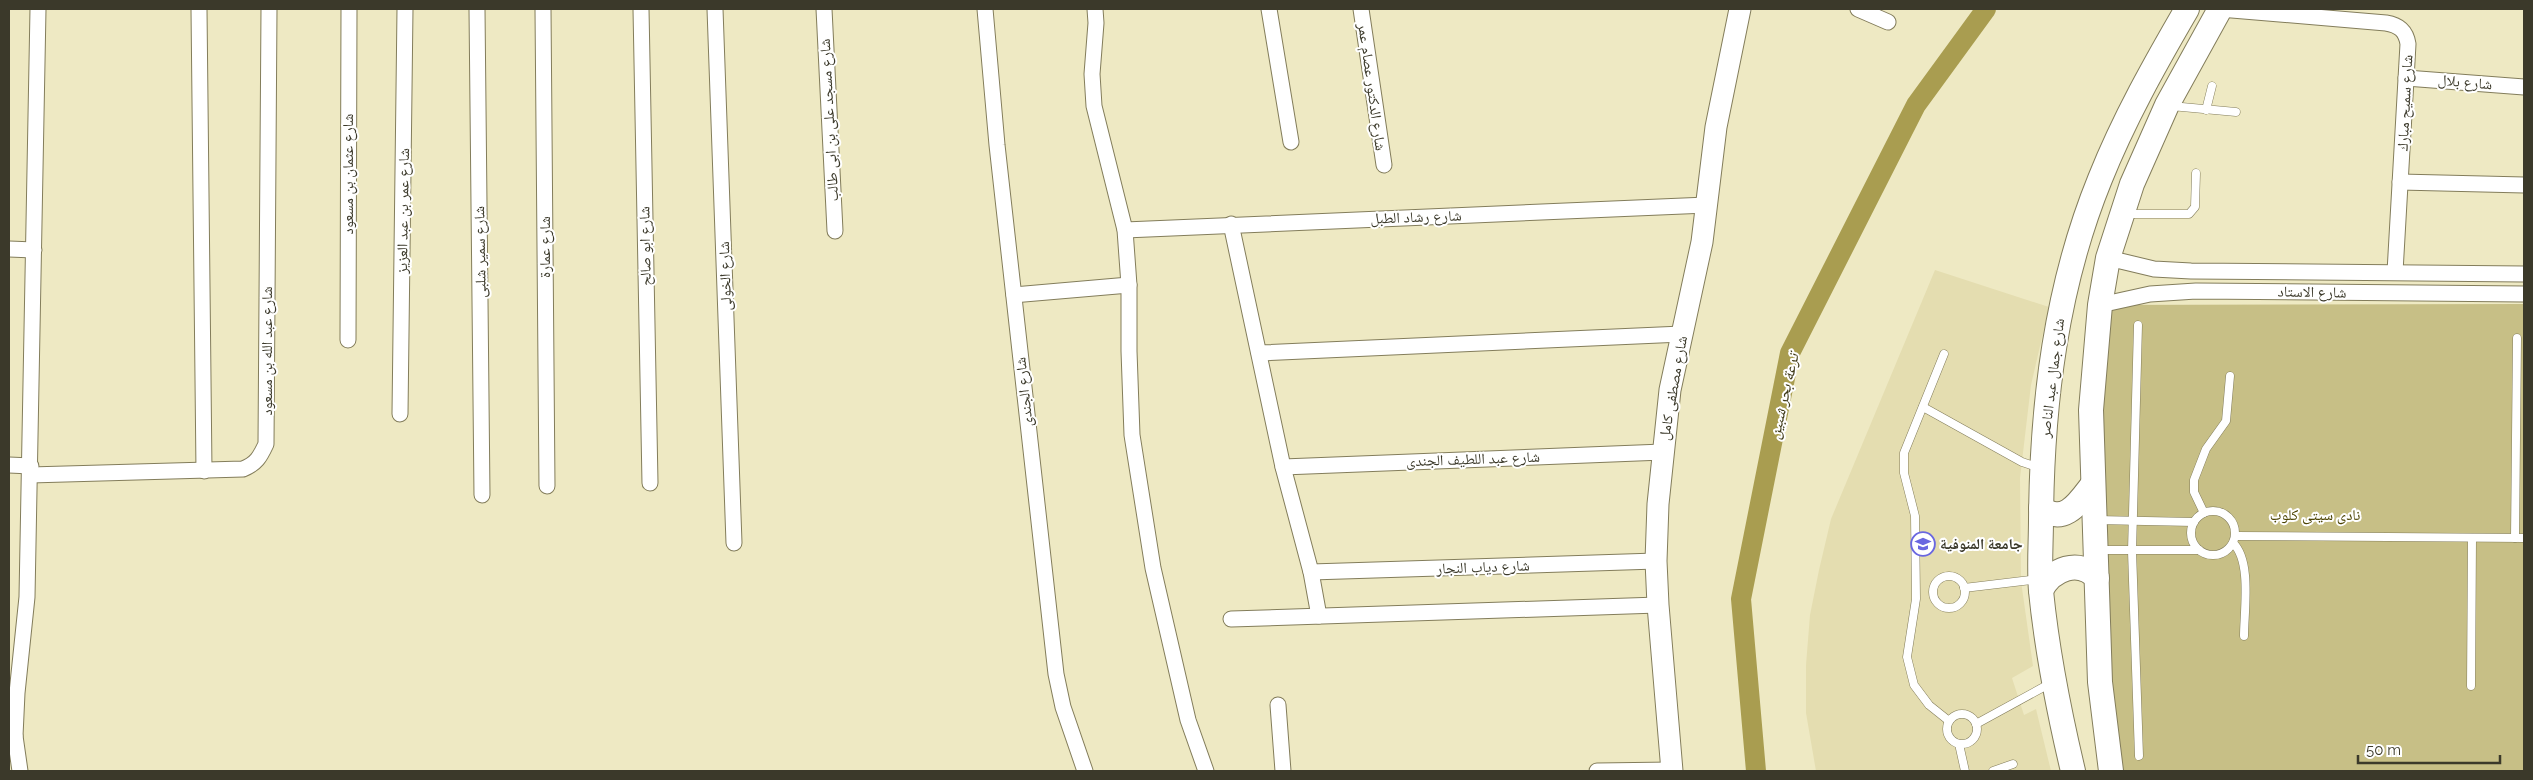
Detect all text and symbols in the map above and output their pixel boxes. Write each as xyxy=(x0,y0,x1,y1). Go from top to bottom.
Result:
street label: شارع الدكتور عصام عمر xyxy=(1353,21,1390,152)
street label: شارع مسجد على بن ابى طالب xyxy=(816,38,843,202)
street label: شارع سميح مبارك xyxy=(2393,54,2418,152)
street label: شارع بلال xyxy=(2437,71,2493,94)
street label: شارع عثمان بن مسعود xyxy=(339,113,358,234)
street label: شارع عمر بن عبد العزيز xyxy=(393,148,414,275)
street label: شارع سمير شلبى xyxy=(470,206,491,298)
street label: شارع ابو صالح xyxy=(635,206,656,286)
street label: شارع رشاد الطبل xyxy=(1370,206,1462,229)
street label: شارع عمارة xyxy=(536,216,555,278)
street label: شارع الخولى xyxy=(715,241,736,311)
street label: شارع الاستاد xyxy=(2277,282,2347,303)
street label: شارع عبد الله بن مسعود xyxy=(258,286,277,416)
street label: شارع جمال عبد الناصر xyxy=(2036,317,2069,440)
street label: شارع مصطفى كامل xyxy=(1655,334,1692,442)
water label: ترعة بحر شبين xyxy=(1764,348,1804,441)
street label: شارع الجندى xyxy=(1011,356,1038,428)
street label: شارع عبد اللطيف الجندى xyxy=(1406,448,1540,471)
park label: نادى سيتى كلوب xyxy=(2270,506,2360,525)
school or university icon: جامعة المنوفية xyxy=(1910,531,1936,557)
place label: جامعة المنوفية xyxy=(1940,535,2023,553)
street label: شارع دياب النجار xyxy=(1435,556,1530,579)
scale bar xyxy=(2358,732,2500,764)
text: 50 m xyxy=(2366,741,2401,759)

